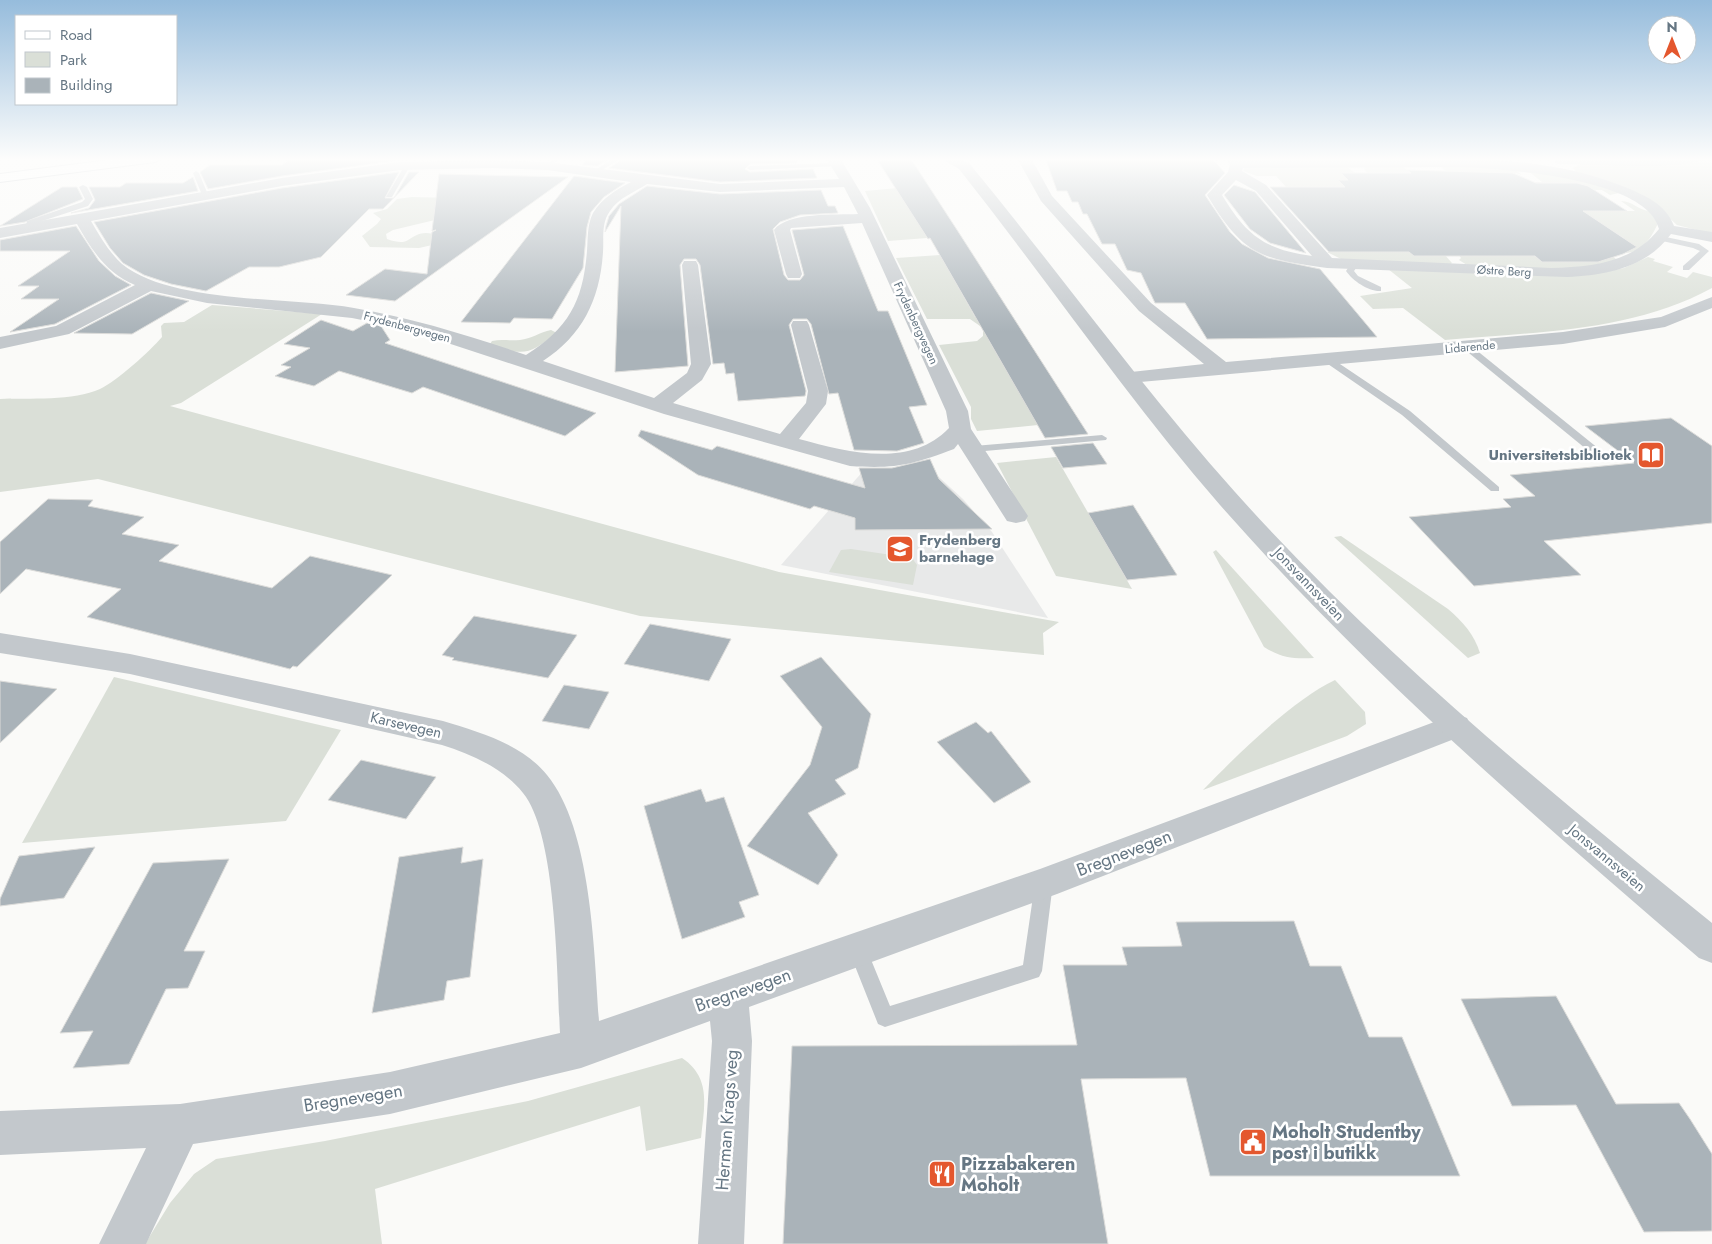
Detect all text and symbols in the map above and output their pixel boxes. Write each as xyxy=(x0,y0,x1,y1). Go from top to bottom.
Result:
legend xyxy=(15,15,178,105)
north arrow xyxy=(1647,15,1697,65)
text: N xyxy=(1666,17,1678,37)
text: Road xyxy=(60,24,92,46)
text: Park xyxy=(60,49,87,71)
text: Building xyxy=(60,74,112,96)
street label: Østre Berg xyxy=(1476,261,1532,281)
street label: Frydenbergvegen xyxy=(889,279,943,367)
street label: Frydenbergvegen xyxy=(362,307,452,347)
street label: Lidarende xyxy=(1444,336,1496,358)
library icon: Universitetsbibliotek xyxy=(1636,440,1666,470)
place label: Universitetsbibliotek xyxy=(1489,444,1632,466)
place label: Frydenberg barnehage xyxy=(919,529,1001,568)
school or university icon: Frydenberg barnehage xyxy=(885,534,915,564)
street label: Jonsvannsveien xyxy=(1267,541,1350,626)
street label: Karsevegen xyxy=(368,706,444,744)
street label: Jonsvannsveien xyxy=(1562,818,1650,897)
street label: Bregnevegen xyxy=(1073,823,1175,883)
street label: Bregnevegen xyxy=(692,961,794,1019)
street label: Herman Krags veg xyxy=(709,1049,745,1191)
street label: Bregnevegen xyxy=(302,1077,404,1119)
place label: Moholt Studentby post i butikk xyxy=(1272,1119,1421,1166)
public building icon: Moholt Studentby post i butikk xyxy=(1238,1127,1268,1157)
place label: Pizzabakeren Moholt xyxy=(961,1151,1075,1198)
restaurant icon: Pizzabakeren Moholt xyxy=(927,1159,957,1189)

